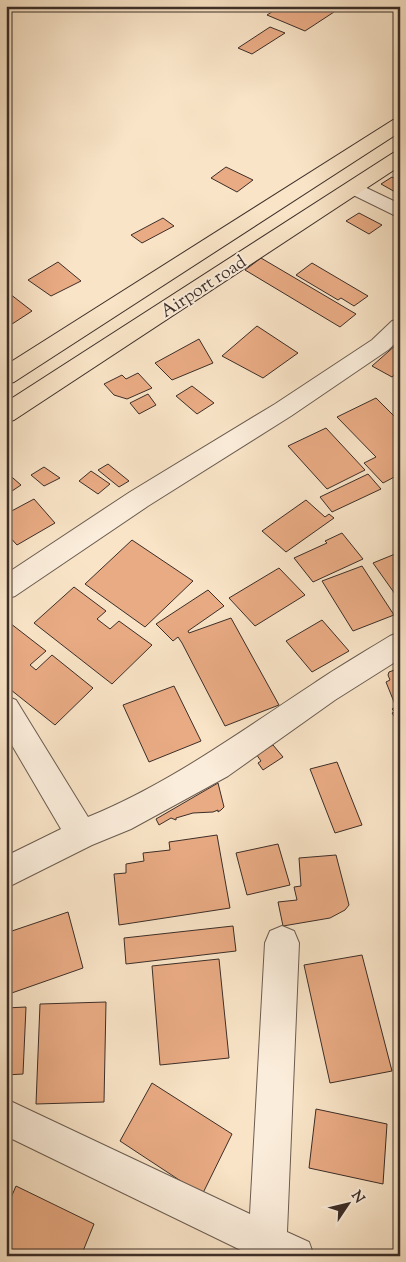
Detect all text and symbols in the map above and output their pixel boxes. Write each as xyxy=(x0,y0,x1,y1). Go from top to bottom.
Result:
street label: Airport road xyxy=(156,250,252,325)
north arrow xyxy=(324,1180,374,1230)
text: N xyxy=(346,1187,368,1208)

